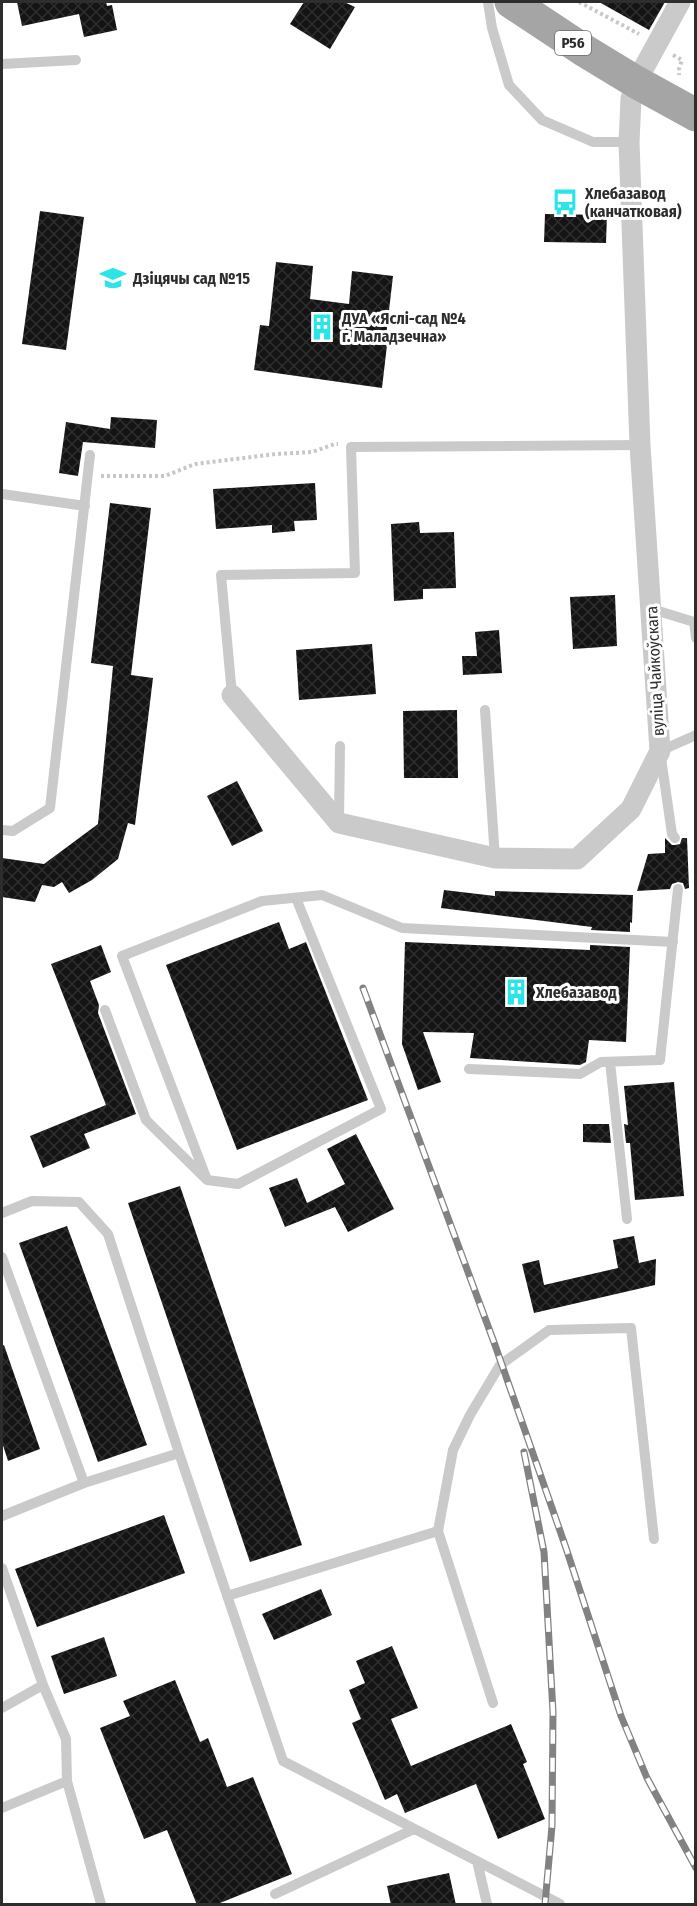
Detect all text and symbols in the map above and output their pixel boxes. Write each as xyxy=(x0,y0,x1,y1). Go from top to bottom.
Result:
road number: Р56 xyxy=(555,31,591,55)
place label: Хлебазавод (канчатковая) xyxy=(584,184,682,221)
bus stop icon: Хлебазавод (канчатковая) xyxy=(550,187,580,217)
school or university icon: Дзіцячы сад №15 xyxy=(98,263,128,293)
place label: Дзіцячы сад №15 xyxy=(132,269,250,288)
place label: ДУА «Яслі-сад №4 г. Маладзечна» xyxy=(341,309,466,346)
building icon: ДУА «Яслі-сад №4 г. Маладзечна» xyxy=(307,312,337,342)
street label: вуліца Чайкоўскага xyxy=(642,605,668,737)
building icon: Хлебазавод xyxy=(501,977,531,1007)
place label: Хлебазавод xyxy=(535,983,617,1002)

